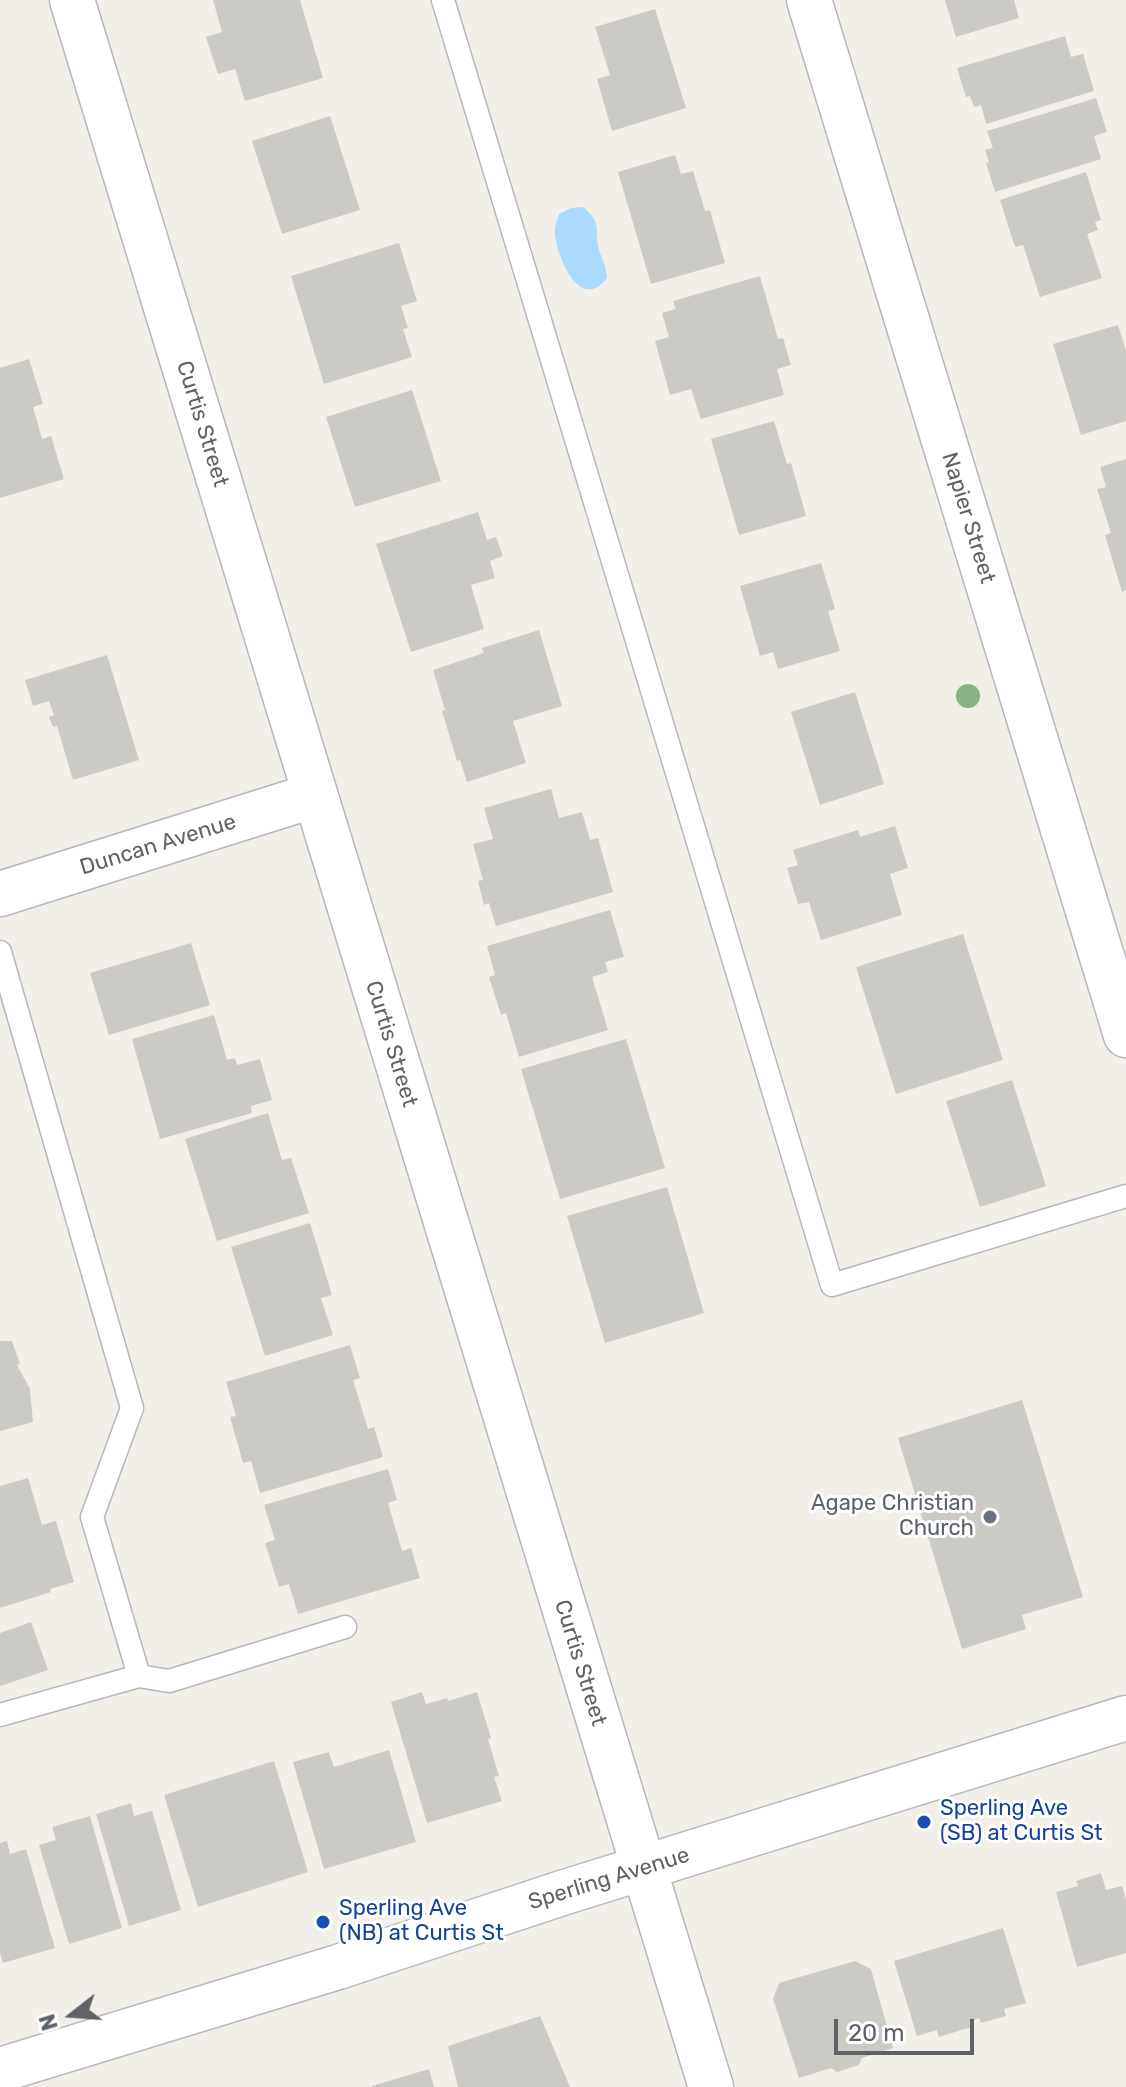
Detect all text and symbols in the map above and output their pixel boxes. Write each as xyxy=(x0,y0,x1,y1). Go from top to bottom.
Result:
street label: Curtis Street xyxy=(170,358,234,490)
street label: Napier Street xyxy=(936,449,1000,587)
street label: Duncan Avenue xyxy=(77,809,239,881)
street label: Curtis Street xyxy=(359,978,423,1110)
place label: Agape Christian Church xyxy=(811,1491,974,1542)
marker: Agape Christian Church xyxy=(981,1508,999,1526)
street label: Curtis Street xyxy=(548,1597,612,1729)
place label: Sperling Ave (SB) at Curtis St xyxy=(940,1796,1103,1848)
marker: Sperling Ave (SB) at Curtis St xyxy=(915,1813,933,1831)
street label: Sperling Avenue xyxy=(525,1842,693,1916)
place label: Sperling Ave (NB) at Curtis St xyxy=(339,1896,504,1948)
marker: Sperling Ave (NB) at Curtis St xyxy=(314,1913,332,1931)
north arrow xyxy=(32,1975,112,2055)
scale bar xyxy=(838,2003,978,2053)
text: N xyxy=(33,2011,64,2034)
text: 20 m xyxy=(848,2019,905,2047)

